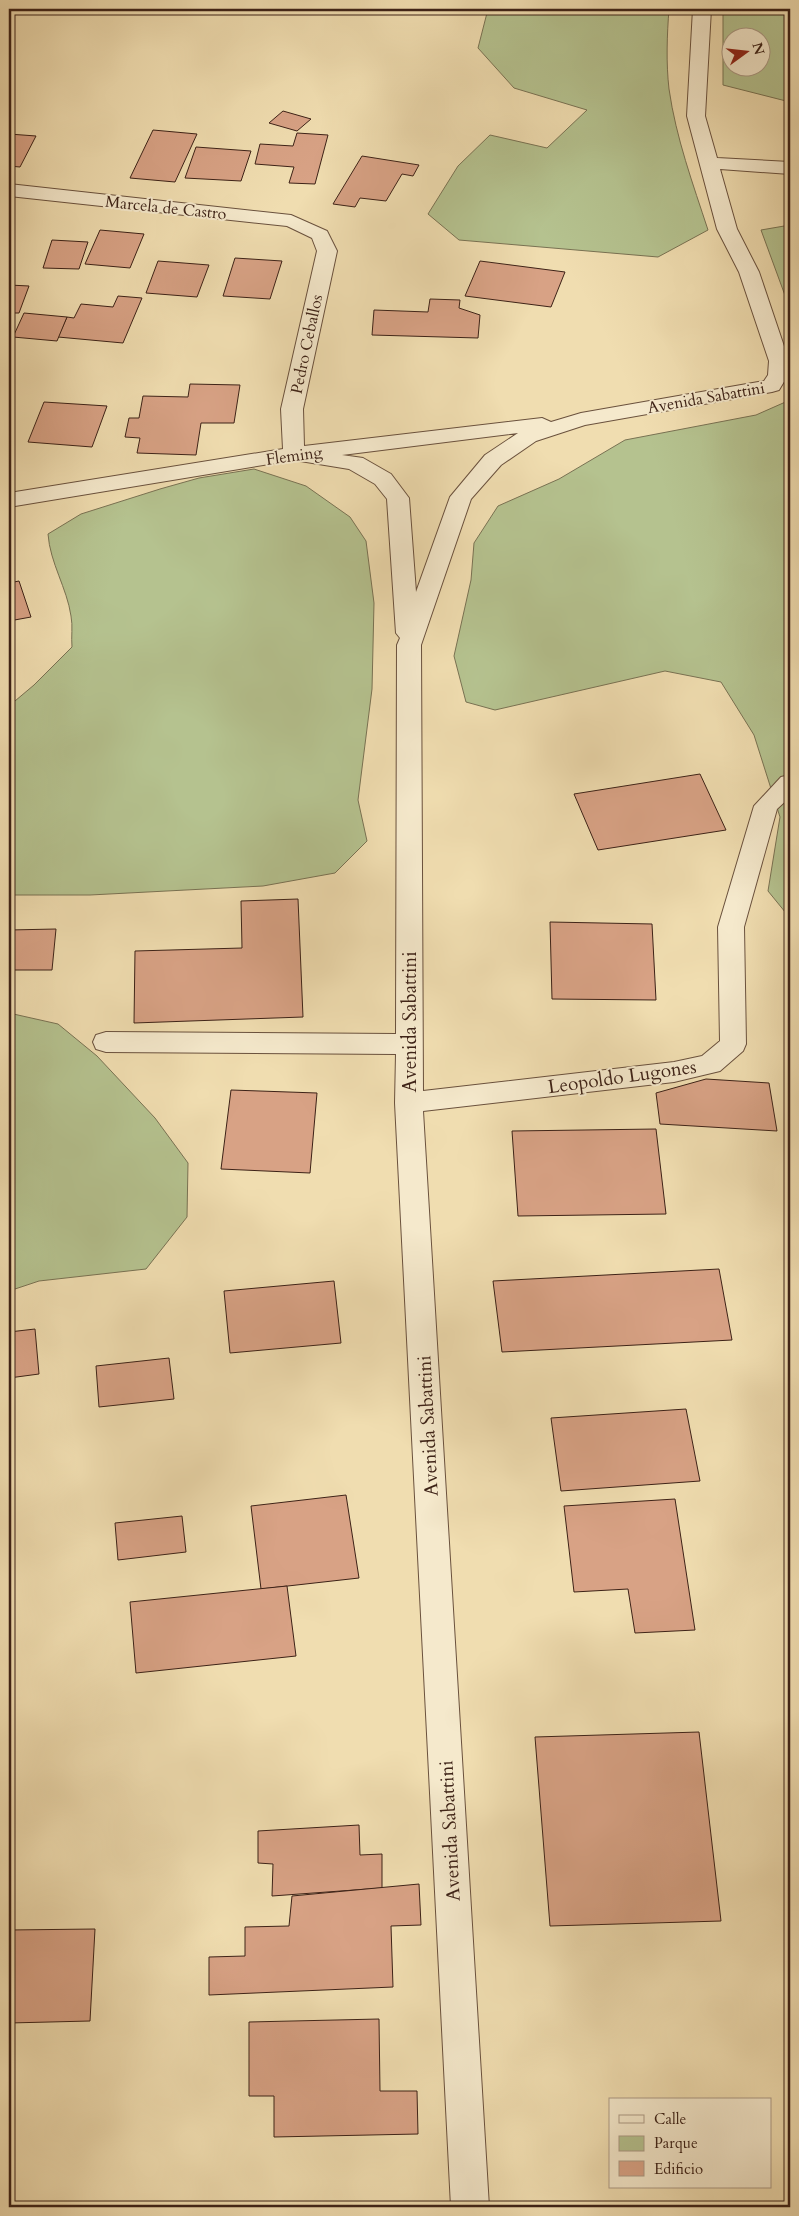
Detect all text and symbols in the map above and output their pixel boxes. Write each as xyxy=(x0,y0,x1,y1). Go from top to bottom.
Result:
north arrow xyxy=(722,28,772,78)
text: N xyxy=(747,40,769,57)
street label: Marcela de Castro xyxy=(104,191,228,225)
street label: Pedro Ceballos xyxy=(286,292,328,396)
street label: Avenida Sabattini xyxy=(646,377,767,419)
street label: Fleming xyxy=(265,441,324,471)
street label: Avenida Sabattini xyxy=(397,952,423,1092)
street label: Leopoldo Lugones xyxy=(546,1054,698,1100)
street label: Avenida Sabattini xyxy=(411,1355,445,1497)
street label: Avenida Sabattini xyxy=(433,1760,467,1902)
legend xyxy=(609,2098,772,2188)
text: Calle xyxy=(654,2109,687,2129)
text: Parque xyxy=(654,2133,698,2153)
text: Edificio xyxy=(654,2159,703,2179)

